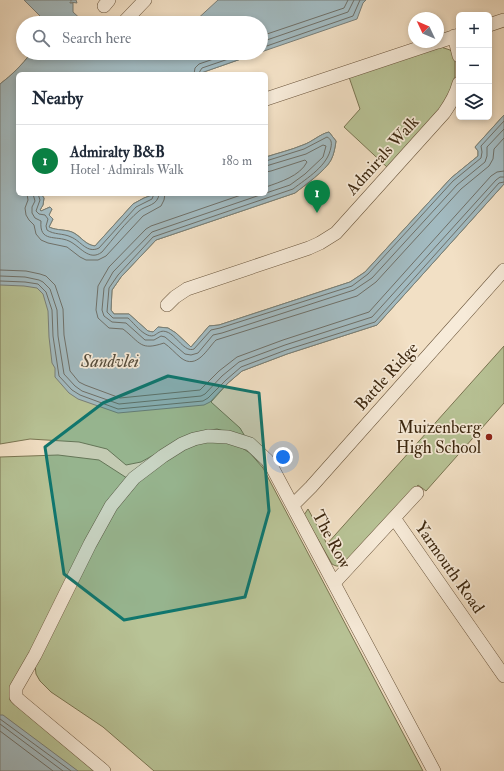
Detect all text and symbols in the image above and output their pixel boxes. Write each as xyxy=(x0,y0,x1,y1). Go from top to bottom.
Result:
north arrow xyxy=(408,12,444,48)
map controls xyxy=(456,12,492,120)
button: + xyxy=(456,12,492,48)
search box xyxy=(16,16,268,60)
icon: search xyxy=(30,27,52,49)
text: Search here xyxy=(62,29,131,48)
button: − xyxy=(456,48,492,84)
button: layers xyxy=(456,84,492,120)
text: Nearby xyxy=(32,88,83,109)
street label: Admirals Walk xyxy=(341,111,423,200)
text: Admiralty B&B xyxy=(70,143,165,162)
text: 1 xyxy=(43,153,47,169)
text: 180 m xyxy=(222,153,252,169)
text: Hotel · Admirals Walk xyxy=(70,162,184,178)
pin: 1 xyxy=(304,180,330,213)
street label: Battle Ridge xyxy=(350,338,422,415)
water label: Sandvlei xyxy=(80,350,139,373)
place label: Muizenberg High School xyxy=(396,417,482,458)
marker: Muizenberg High School xyxy=(484,432,494,442)
your location xyxy=(273,447,293,467)
street label: The Row xyxy=(308,507,356,572)
street label: Yarmouth Road xyxy=(410,517,489,618)

